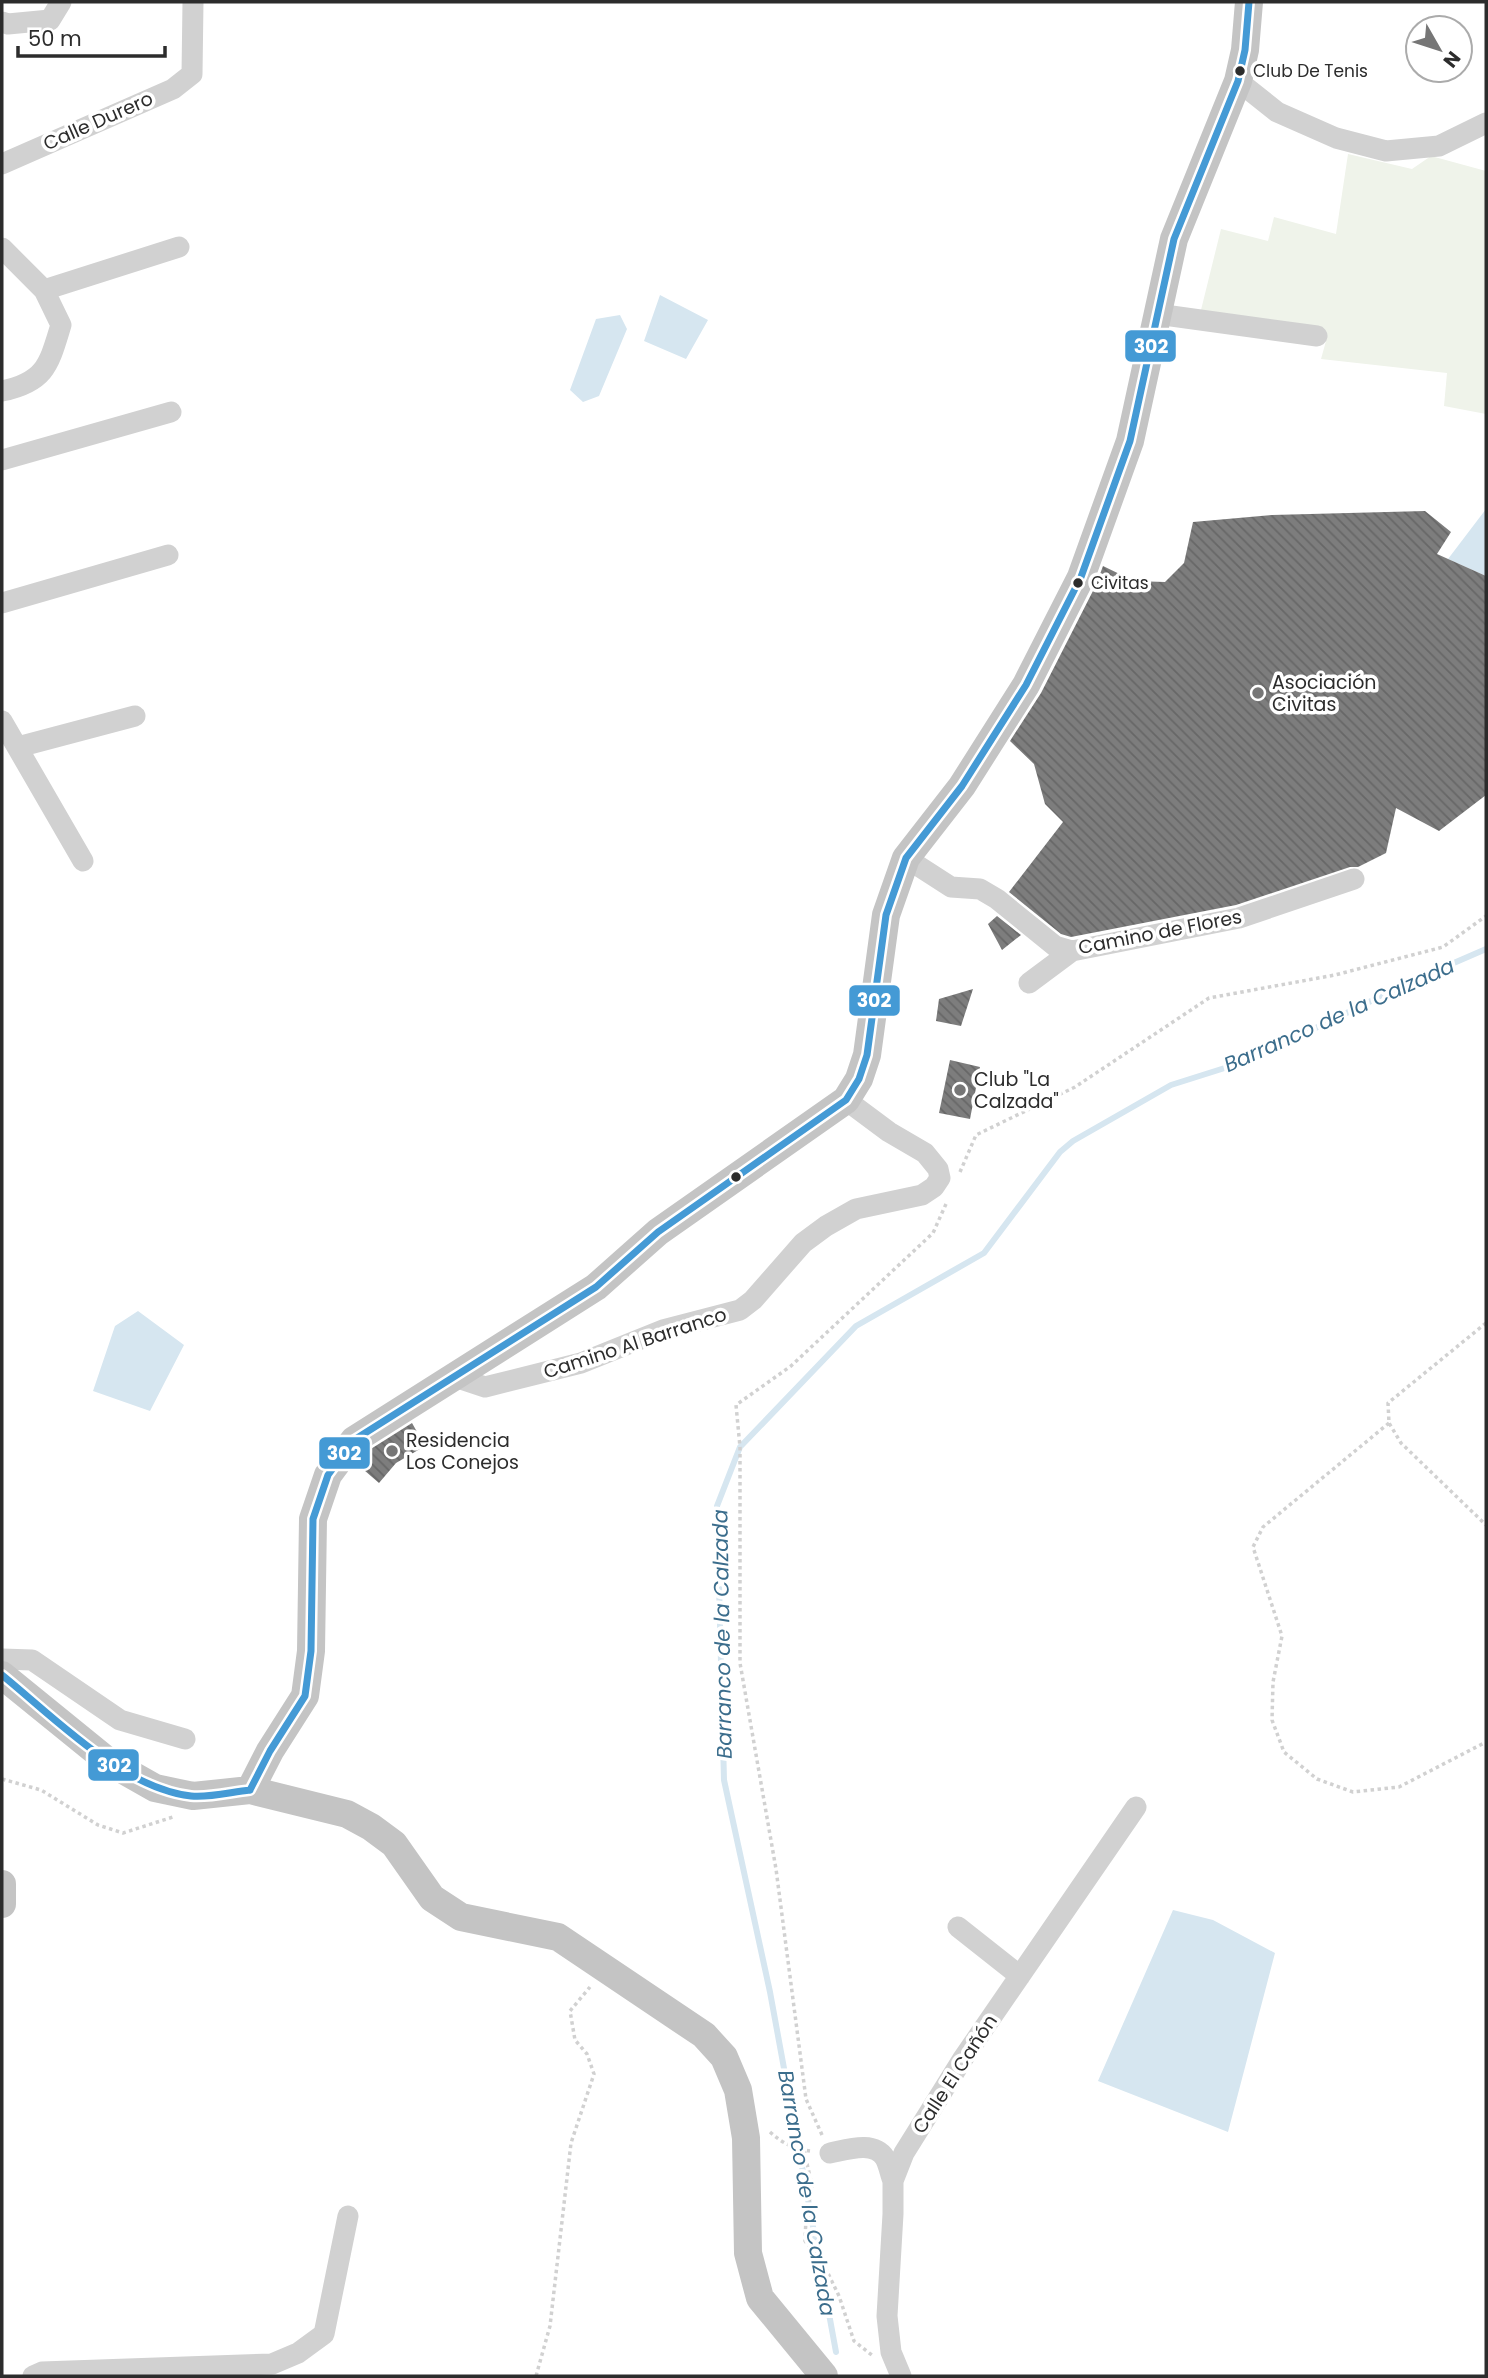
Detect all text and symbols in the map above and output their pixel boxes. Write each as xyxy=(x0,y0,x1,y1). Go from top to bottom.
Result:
scale bar xyxy=(18,14,164,58)
north arrow xyxy=(1404,14,1474,84)
text: 50 m xyxy=(28,24,82,53)
text: N xyxy=(1437,45,1467,73)
place label: Club De Tenis xyxy=(1253,59,1368,83)
marker: Club De Tenis xyxy=(1233,64,1247,78)
street label: Calle Durero xyxy=(39,85,157,157)
line badge: 302 xyxy=(1124,329,1177,363)
text: 302 xyxy=(1134,333,1169,360)
place label: Civitas xyxy=(1091,571,1149,595)
marker: Civitas xyxy=(1071,576,1085,590)
place label: Asociación Civitas xyxy=(1272,669,1376,718)
marker: Asociación Civitas xyxy=(1250,685,1266,701)
street label: Camino de Flores xyxy=(1076,903,1244,961)
water label: Barranco de la Calzada xyxy=(1219,951,1459,1079)
line badge: 302 xyxy=(848,984,901,1017)
text: 302 xyxy=(857,987,892,1014)
place label: Club "La Calzada" xyxy=(974,1066,1059,1115)
marker: Club "La Calzada" xyxy=(952,1082,968,1098)
unlabelled marker xyxy=(729,1170,743,1184)
street label: Camino Al Barranco xyxy=(540,1301,730,1385)
place label: Residencia Los Conejos xyxy=(406,1427,519,1476)
line badge: 302 xyxy=(318,1436,371,1470)
text: 302 xyxy=(327,1440,362,1467)
marker: Residencia Los Conejos xyxy=(384,1443,400,1459)
water label: Barranco de la Calzada xyxy=(705,1509,739,1759)
line badge: 302 xyxy=(87,1748,140,1782)
text: 302 xyxy=(97,1752,132,1779)
street label: Calle El Cañón xyxy=(906,2009,1004,2139)
water label: Barranco de la Calzada xyxy=(771,2068,843,2318)

